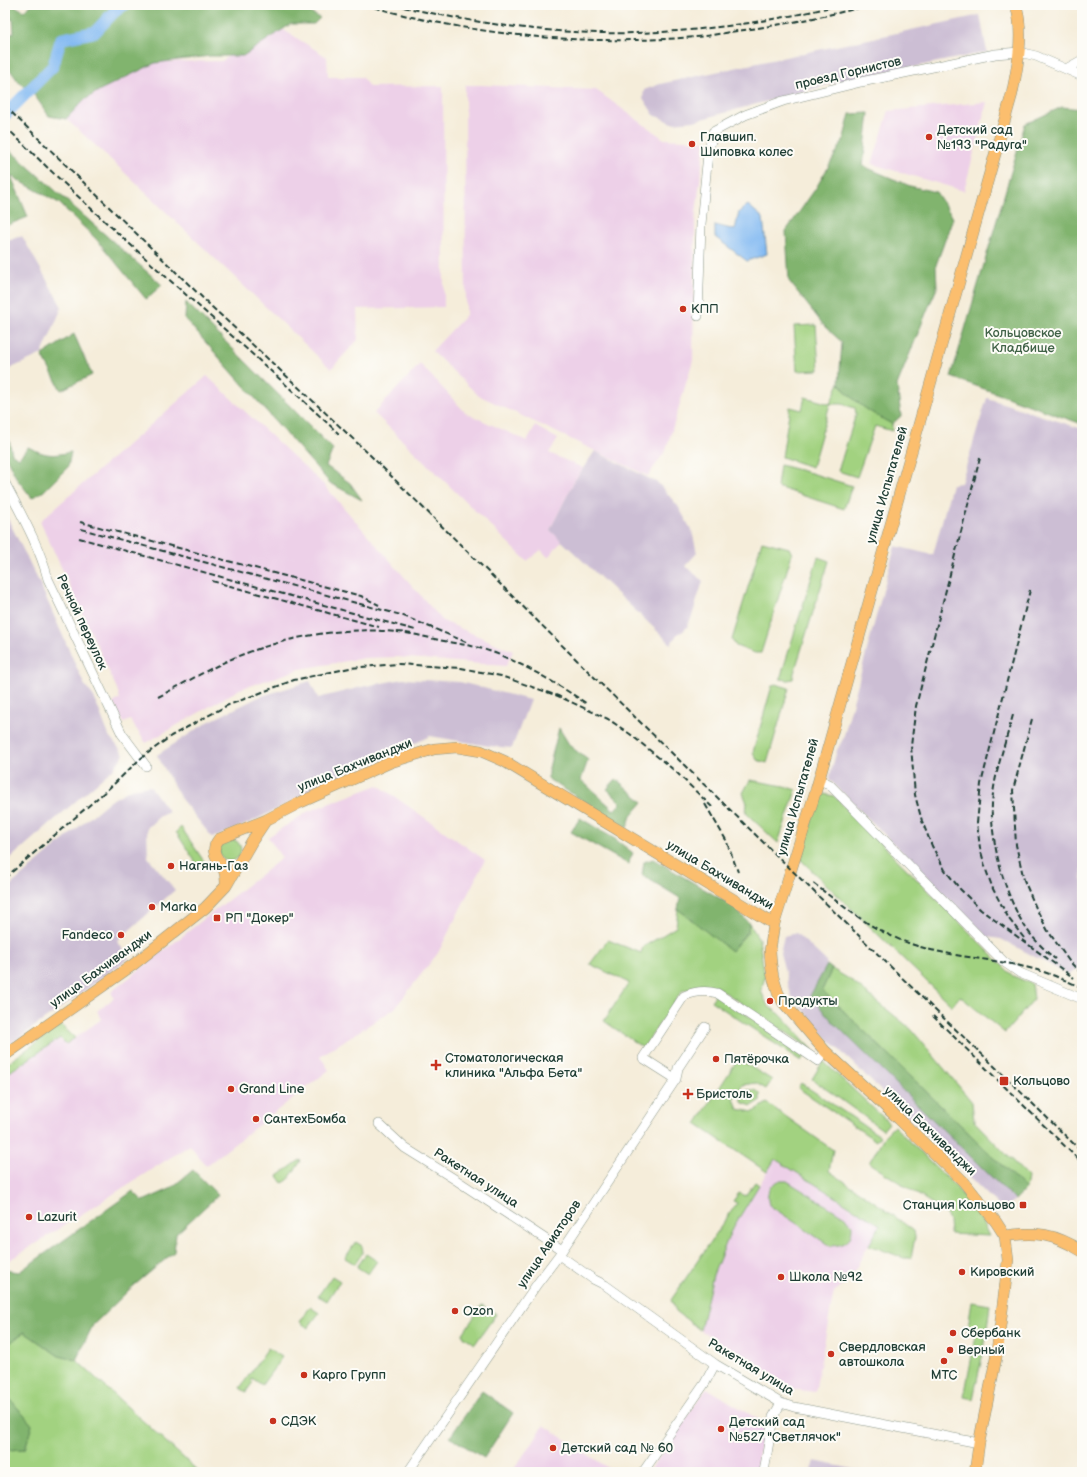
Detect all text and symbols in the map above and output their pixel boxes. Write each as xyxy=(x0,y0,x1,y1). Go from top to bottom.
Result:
street label: проезд Горнистов xyxy=(793,53,903,93)
place label: Детский сад №193 "Радуга" xyxy=(937,122,1027,153)
place label: Главшип. Шиповка колес xyxy=(700,129,794,160)
marker: Детский сад №193 "Радуга" xyxy=(924,132,934,142)
marker: Главшип. Шиповка колес xyxy=(687,139,697,149)
place label: КПП xyxy=(691,301,719,317)
marker: КПП xyxy=(678,304,688,314)
park label: Кольцовское Кладбище xyxy=(984,325,1062,356)
street label: улица Испытателей xyxy=(863,425,911,545)
street label: Речной переулок xyxy=(53,572,111,672)
street label: улица Бахчиванджи xyxy=(295,735,415,795)
street label: улица Испытателей xyxy=(774,737,822,857)
street label: улица Бахчиванджи xyxy=(664,837,776,913)
place label: Нагянь-Газ xyxy=(179,858,248,874)
marker: Нагянь-Газ xyxy=(166,861,176,871)
place label: Marka xyxy=(160,899,197,915)
marker: Marka xyxy=(147,902,157,912)
place label: РП "Докер" xyxy=(225,910,294,926)
marker: РП "Докер" xyxy=(212,913,222,923)
street label: улица Бахчиванджи xyxy=(47,927,155,1011)
place label: Fandeco xyxy=(61,927,113,943)
marker: Fandeco xyxy=(116,930,126,940)
place label: Продукты xyxy=(778,993,838,1009)
marker: Продукты xyxy=(765,996,775,1006)
place label: Стоматологическая клиника "Альфа Бета" xyxy=(445,1050,582,1081)
place label: Пятёрочка xyxy=(724,1051,789,1067)
marker: Пятёрочка xyxy=(711,1054,721,1064)
marker: Стоматологическая клиника "Альфа Бета" xyxy=(430,1059,442,1071)
place label: Кольцово xyxy=(1013,1073,1070,1089)
marker: Кольцово xyxy=(998,1075,1010,1087)
place label: Grand Line xyxy=(239,1081,305,1097)
street label: улица Бахчиванджи xyxy=(881,1083,979,1179)
marker: Grand Line xyxy=(226,1084,236,1094)
place label: Бристоль xyxy=(696,1086,753,1102)
marker: Бристоль xyxy=(683,1089,693,1099)
place label: СантехБомба xyxy=(264,1111,346,1127)
marker: СантехБомба xyxy=(251,1114,261,1124)
street label: Ракетная улица xyxy=(431,1145,522,1212)
street label: улица Авиаторов xyxy=(514,1197,584,1291)
place label: Станция Кольцово xyxy=(903,1197,1015,1213)
marker: Станция Кольцово xyxy=(1018,1200,1028,1210)
place label: Lazurit xyxy=(37,1209,77,1225)
marker: Lazurit xyxy=(24,1212,34,1222)
place label: Кировский xyxy=(970,1264,1035,1280)
marker: Кировский xyxy=(957,1267,967,1277)
place label: Школа №92 xyxy=(789,1269,863,1285)
marker: Школа №92 xyxy=(776,1272,786,1282)
place label: Ozon xyxy=(463,1303,493,1319)
marker: Ozon xyxy=(450,1306,460,1316)
place label: Сбербанк xyxy=(961,1325,1021,1341)
marker: Сбербанк xyxy=(948,1328,958,1338)
street label: Ракетная улица xyxy=(705,1335,797,1399)
place label: Свердловская автошкола xyxy=(839,1339,926,1370)
place label: Верный xyxy=(958,1342,1005,1358)
marker: Верный xyxy=(945,1345,955,1355)
marker: Свердловская автошкола xyxy=(826,1349,836,1359)
marker: МТС xyxy=(939,1356,949,1366)
place label: Карго Групп xyxy=(312,1367,386,1383)
place label: МТС xyxy=(931,1367,957,1383)
marker: Карго Групп xyxy=(299,1370,309,1380)
place label: СДЭК xyxy=(281,1413,317,1429)
place label: Детский сад №527 "Светлячок" xyxy=(729,1414,841,1445)
marker: СДЭК xyxy=(268,1416,278,1426)
marker: Детский сад №527 "Светлячок" xyxy=(716,1424,726,1434)
place label: Детский сад № 60 xyxy=(561,1440,674,1456)
marker: Детский сад № 60 xyxy=(548,1443,558,1453)

